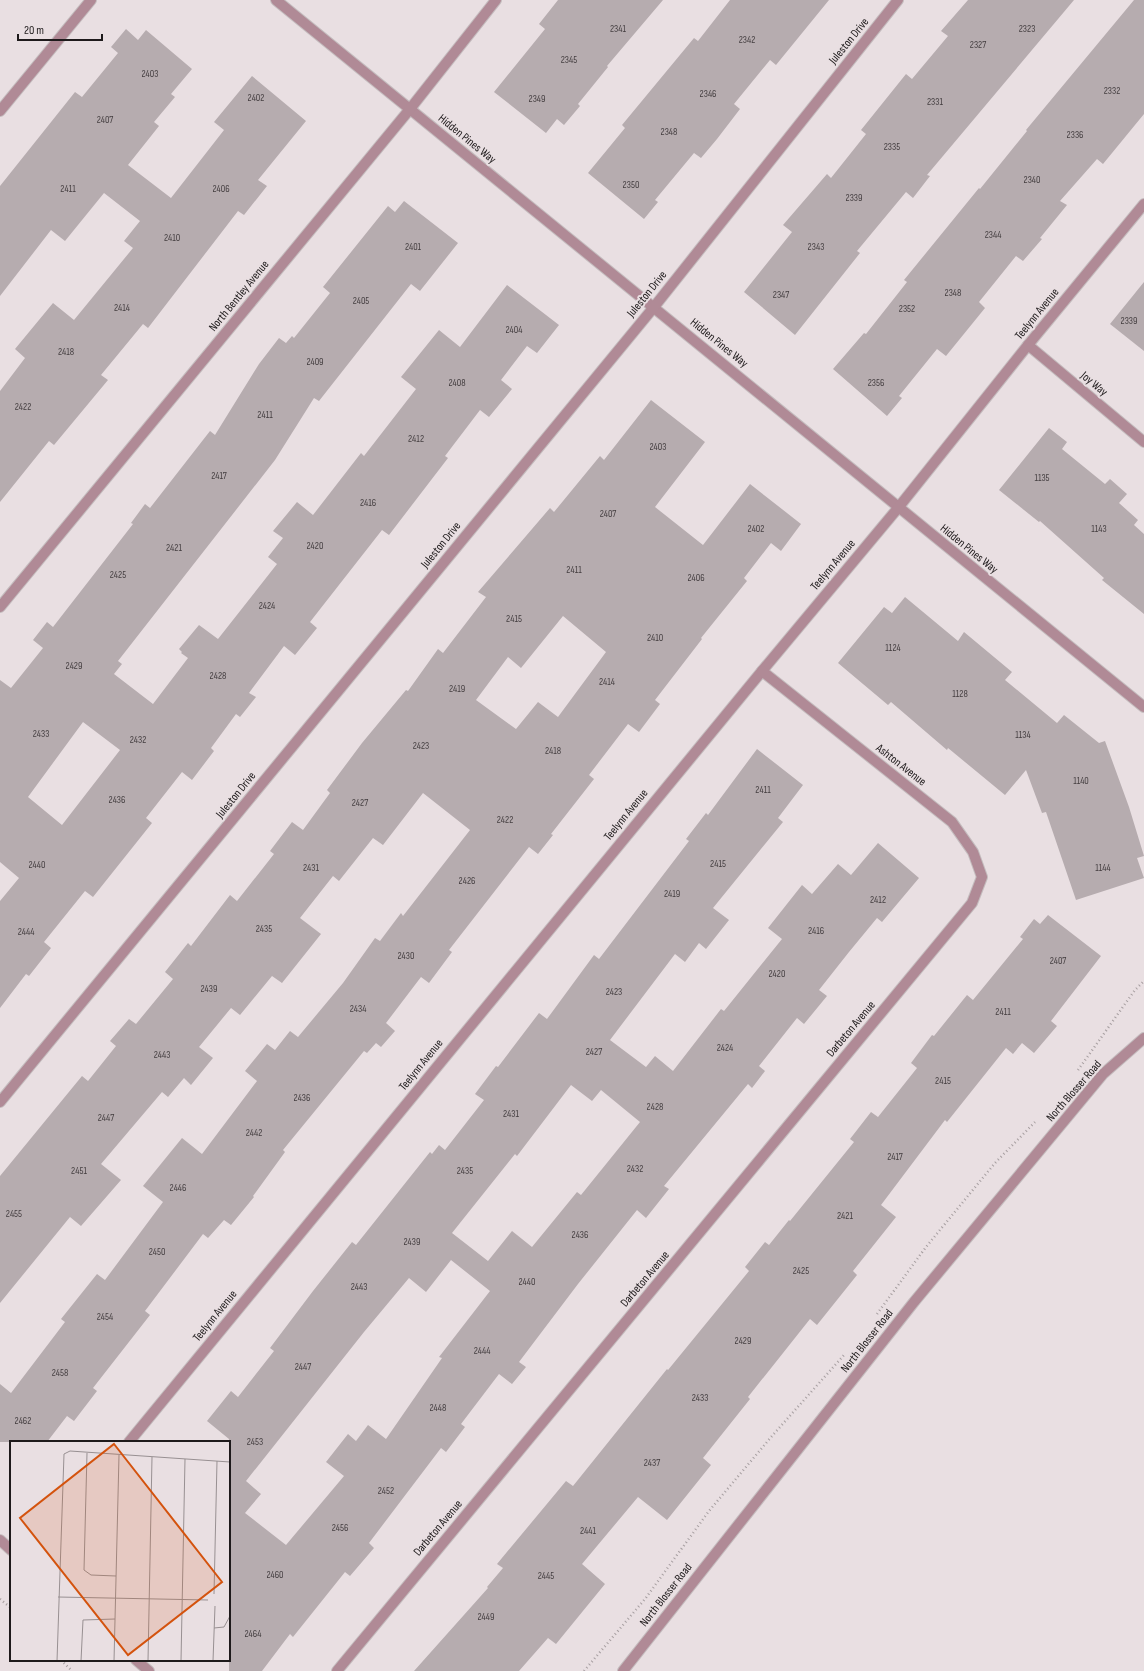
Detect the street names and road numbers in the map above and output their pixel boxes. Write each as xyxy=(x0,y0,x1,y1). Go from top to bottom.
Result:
street label: Juleston Drive xyxy=(825,15,872,68)
street label: Hidden Pines Way xyxy=(435,111,499,167)
street label: North Bentley Avenue xyxy=(206,257,272,335)
street label: Juleston Drive xyxy=(623,268,670,321)
street label: Teelynn Avenue xyxy=(1012,285,1062,343)
street label: Hidden Pines Way xyxy=(687,315,751,371)
street label: Joy Way xyxy=(1077,368,1111,400)
street label: Juleston Drive xyxy=(417,519,464,572)
street label: Hidden Pines Way xyxy=(937,521,1001,577)
street label: Teelynn Avenue xyxy=(807,536,859,594)
street label: Ashton Avenue xyxy=(872,740,929,789)
street label: Juleston Drive xyxy=(212,769,259,822)
street label: Teelynn Avenue xyxy=(601,786,651,844)
street label: Darbeton Avenue xyxy=(823,998,879,1060)
street label: Teelynn Avenue xyxy=(396,1036,446,1094)
street label: North Blosser Road xyxy=(1043,1057,1105,1125)
street label: Darbeton Avenue xyxy=(617,1248,673,1310)
street label: Teelynn Avenue xyxy=(190,1287,240,1345)
street label: North Blosser Road xyxy=(838,1306,896,1376)
street label: Darbeton Avenue xyxy=(410,1497,466,1559)
street label: North Blosser Road xyxy=(637,1560,695,1630)

